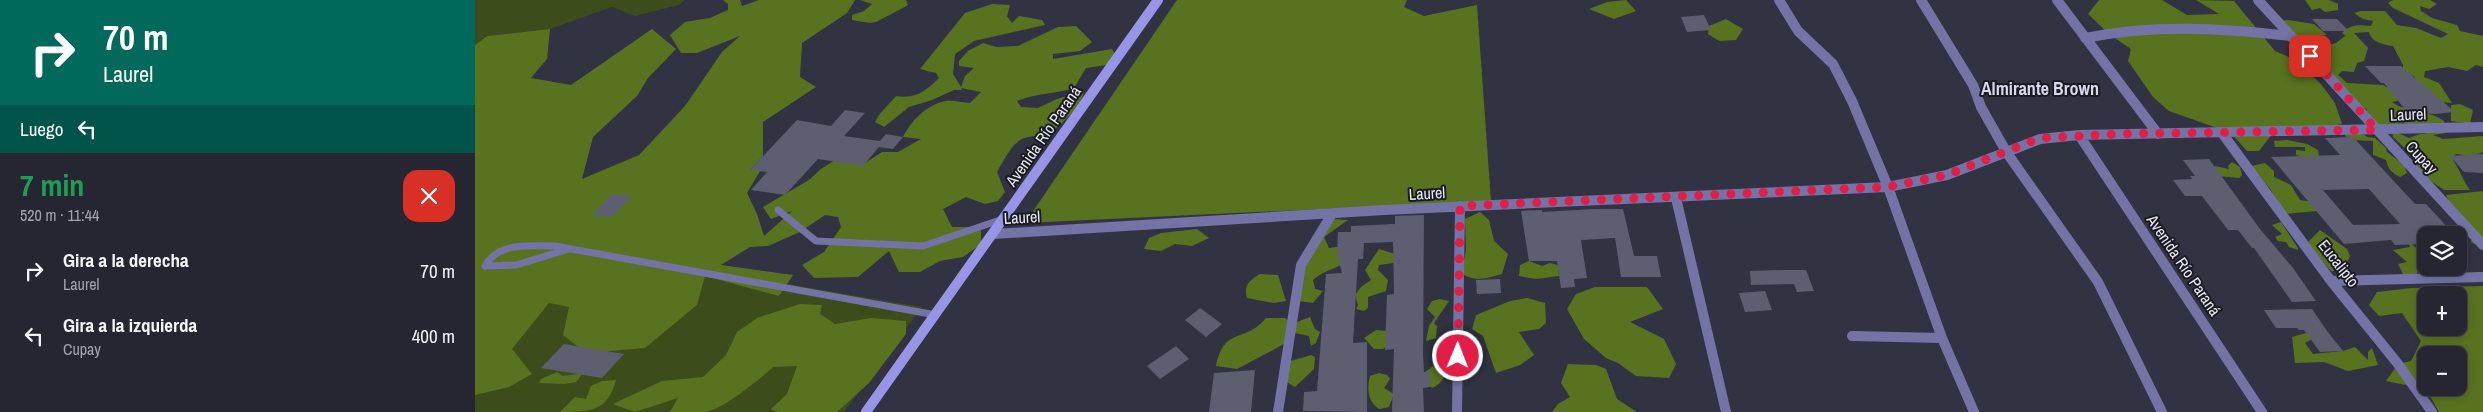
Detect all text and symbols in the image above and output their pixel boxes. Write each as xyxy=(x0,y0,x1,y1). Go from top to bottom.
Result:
text: 70 m xyxy=(103,14,168,61)
icon: right xyxy=(20,20,85,85)
pin xyxy=(2289,35,2331,77)
icon: arrive xyxy=(2296,42,2324,70)
text: Laurel xyxy=(103,59,153,89)
district label: Almirante Brown xyxy=(1981,76,2099,101)
street label: Avenida Río Paraná xyxy=(1000,81,1086,191)
street label: Laurel xyxy=(2389,102,2427,126)
icon: left xyxy=(73,115,101,143)
text: Luego xyxy=(20,116,63,142)
street label: Cupay xyxy=(2401,136,2443,179)
text: 7 min xyxy=(20,165,84,205)
button: close xyxy=(403,170,455,222)
street label: Laurel xyxy=(1408,181,1446,205)
text: 520 m · 11:44 xyxy=(20,204,99,226)
street label: Laurel xyxy=(1003,205,1041,229)
street label: Avenida Río Paraná xyxy=(2141,209,2226,321)
map controls xyxy=(2417,226,2467,396)
button: layers xyxy=(2417,226,2467,276)
street label: Eucalipto xyxy=(2313,235,2365,291)
text: Gira a la derecha xyxy=(63,247,189,273)
icon: right xyxy=(20,257,48,285)
text: 70 m xyxy=(420,258,455,284)
text: Laurel xyxy=(63,273,99,295)
button: + xyxy=(2417,286,2467,336)
text: Gira a la izquierda xyxy=(63,312,197,338)
icon: left xyxy=(20,322,48,350)
text: 400 m xyxy=(412,323,455,349)
position arrow xyxy=(1431,329,1483,381)
text: Cupay xyxy=(63,338,101,360)
button: − xyxy=(2417,346,2467,396)

